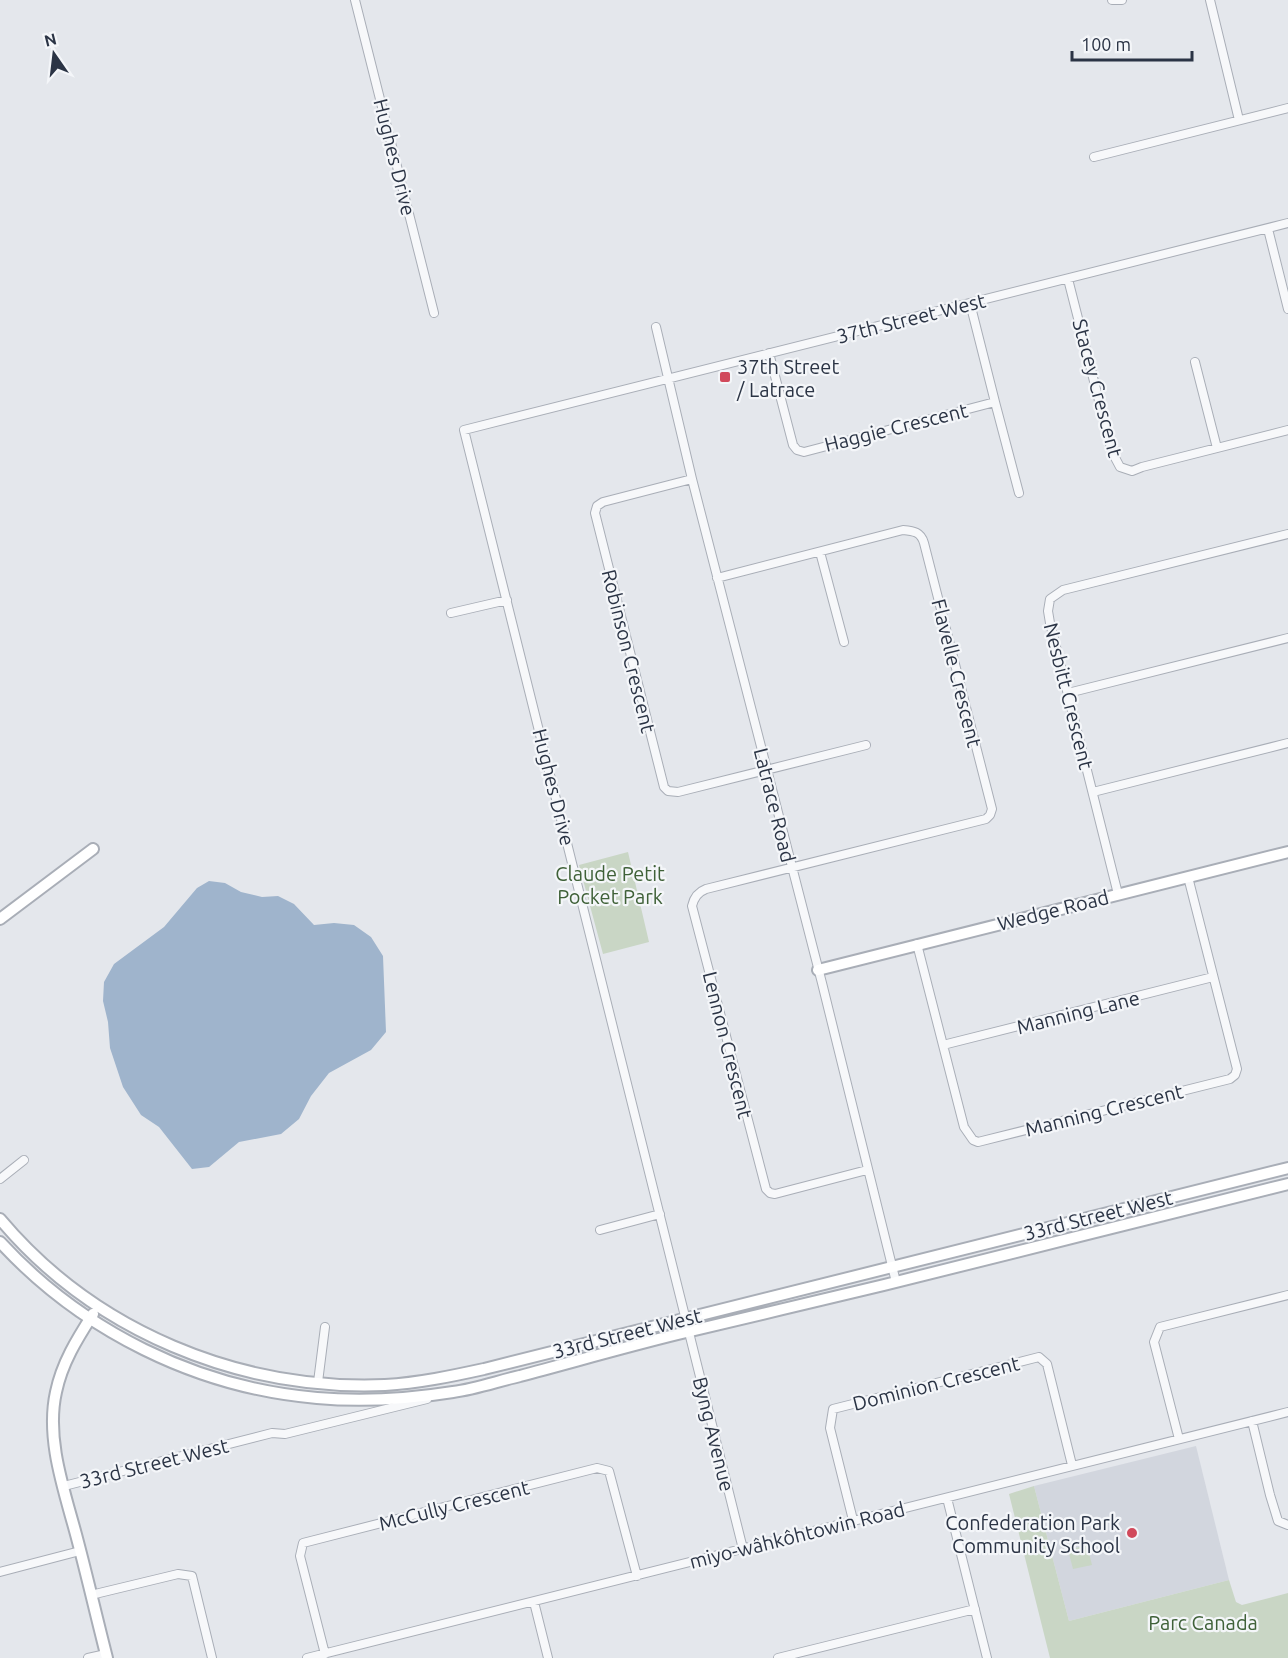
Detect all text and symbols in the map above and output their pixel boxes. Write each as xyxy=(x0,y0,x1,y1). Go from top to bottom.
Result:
north arrow xyxy=(24,24,84,84)
scale bar xyxy=(1072,24,1192,62)
text: N xyxy=(42,29,58,50)
text: 100 m xyxy=(1081,34,1131,54)
street label: Hughes Drive xyxy=(369,96,421,218)
street label: 37th Street West xyxy=(834,288,988,348)
street label: Stacey Crescent xyxy=(1068,316,1128,460)
place label: 37th Street / Latrace xyxy=(736,355,839,401)
marker: 37th Street / Latrace xyxy=(718,370,732,384)
street label: Haggie Crescent xyxy=(822,398,970,456)
street label: Robinson Crescent xyxy=(598,567,660,735)
street label: Flavelle Crescent xyxy=(927,596,987,750)
street label: Nesbitt Crescent xyxy=(1040,620,1098,772)
street label: Hughes Drive xyxy=(528,726,580,848)
street label: Latrace Road xyxy=(750,745,800,865)
park label: Claude Petit Pocket Park xyxy=(555,862,665,908)
street label: Wedge Road xyxy=(995,885,1111,935)
street label: Lennon Crescent xyxy=(699,969,757,1121)
street label: Manning Lane xyxy=(1014,986,1142,1038)
street label: Manning Crescent xyxy=(1023,1079,1185,1141)
street label: 33rd Street West xyxy=(1021,1185,1175,1245)
street label: 33rd Street West xyxy=(550,1303,704,1363)
street label: Dominion Crescent xyxy=(850,1351,1022,1415)
street label: Byng Avenue xyxy=(689,1374,739,1494)
street label: 33rd Street West xyxy=(77,1433,231,1493)
street label: McCully Crescent xyxy=(377,1475,532,1535)
street label: miyo-wâhkôhtowin Road xyxy=(687,1497,907,1573)
place label: Confederation Park Community School xyxy=(945,1511,1120,1557)
marker: Confederation Park Community School xyxy=(1125,1526,1139,1540)
park label: Parc Canada xyxy=(1148,1611,1258,1634)

